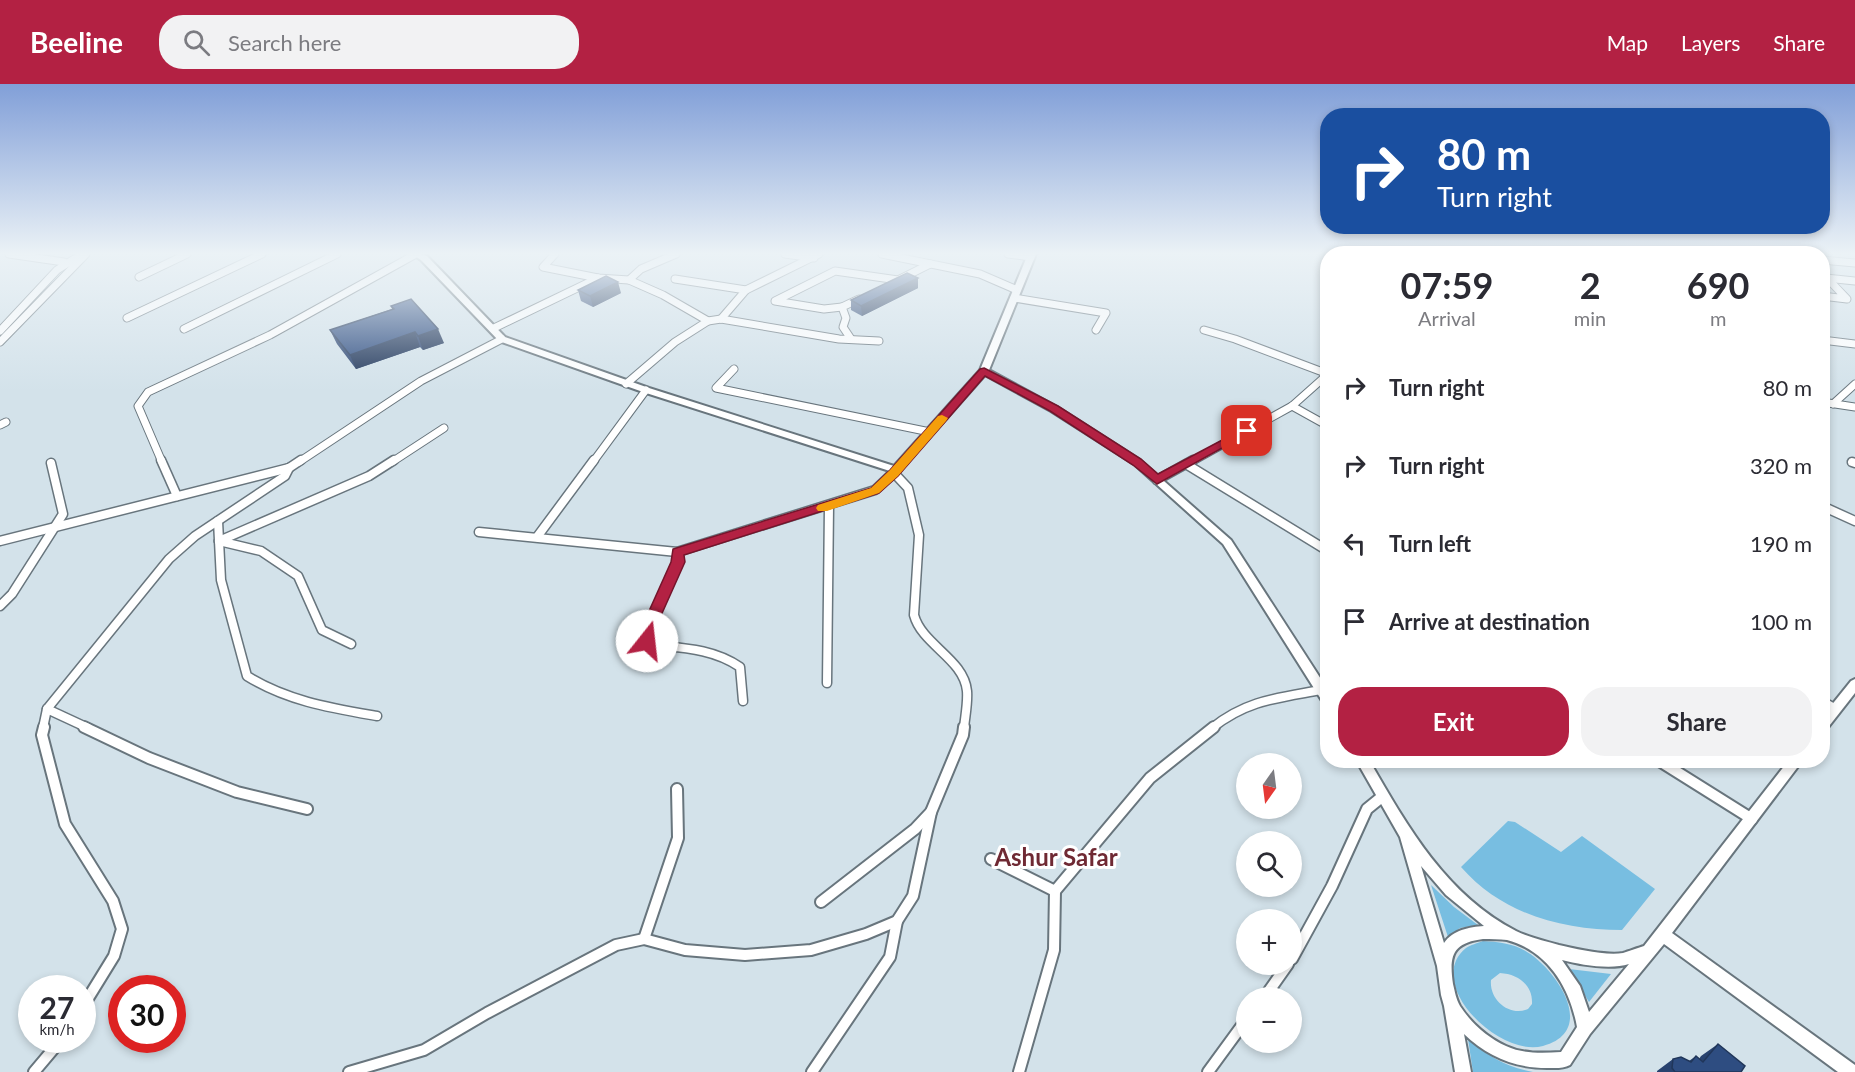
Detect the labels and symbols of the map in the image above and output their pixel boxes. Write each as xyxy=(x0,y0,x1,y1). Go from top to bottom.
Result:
pin xyxy=(1221,405,1272,456)
position arrow xyxy=(615,609,679,673)
north arrow xyxy=(1236,753,1302,819)
district label: Ashur Safar xyxy=(993,842,1118,871)
speed limit sign: 30 xyxy=(108,975,186,1053)

